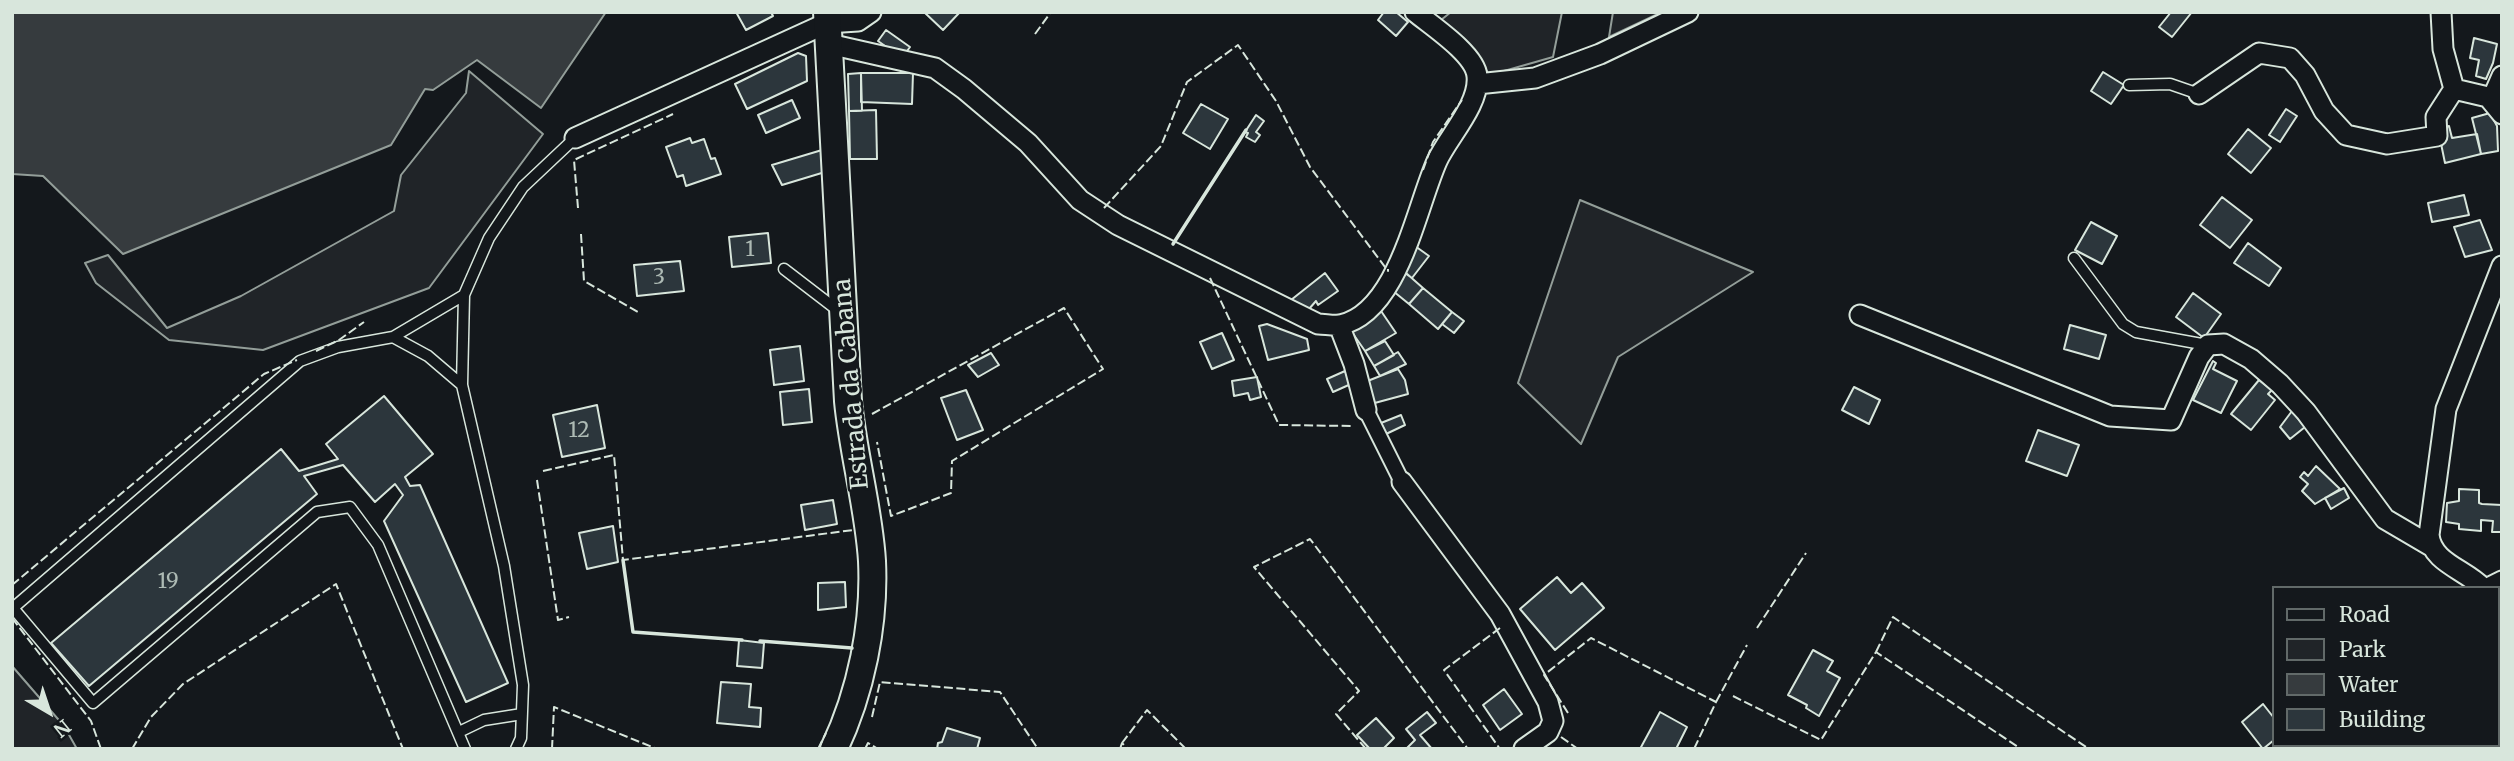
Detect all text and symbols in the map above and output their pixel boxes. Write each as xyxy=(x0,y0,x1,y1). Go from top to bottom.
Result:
house number: 1 xyxy=(745,237,755,263)
house number: 3 xyxy=(653,265,665,291)
street label: Estrada da Cabana xyxy=(828,277,876,491)
house number: 12 xyxy=(568,418,590,444)
house number: 19 xyxy=(157,569,179,595)
legend xyxy=(2272,586,2500,747)
text: Road xyxy=(2339,601,2390,628)
text: Park xyxy=(2339,636,2386,663)
text: Water xyxy=(2339,671,2398,698)
north arrow xyxy=(14,677,84,747)
text: Building xyxy=(2339,706,2425,733)
text: N xyxy=(49,714,76,742)

